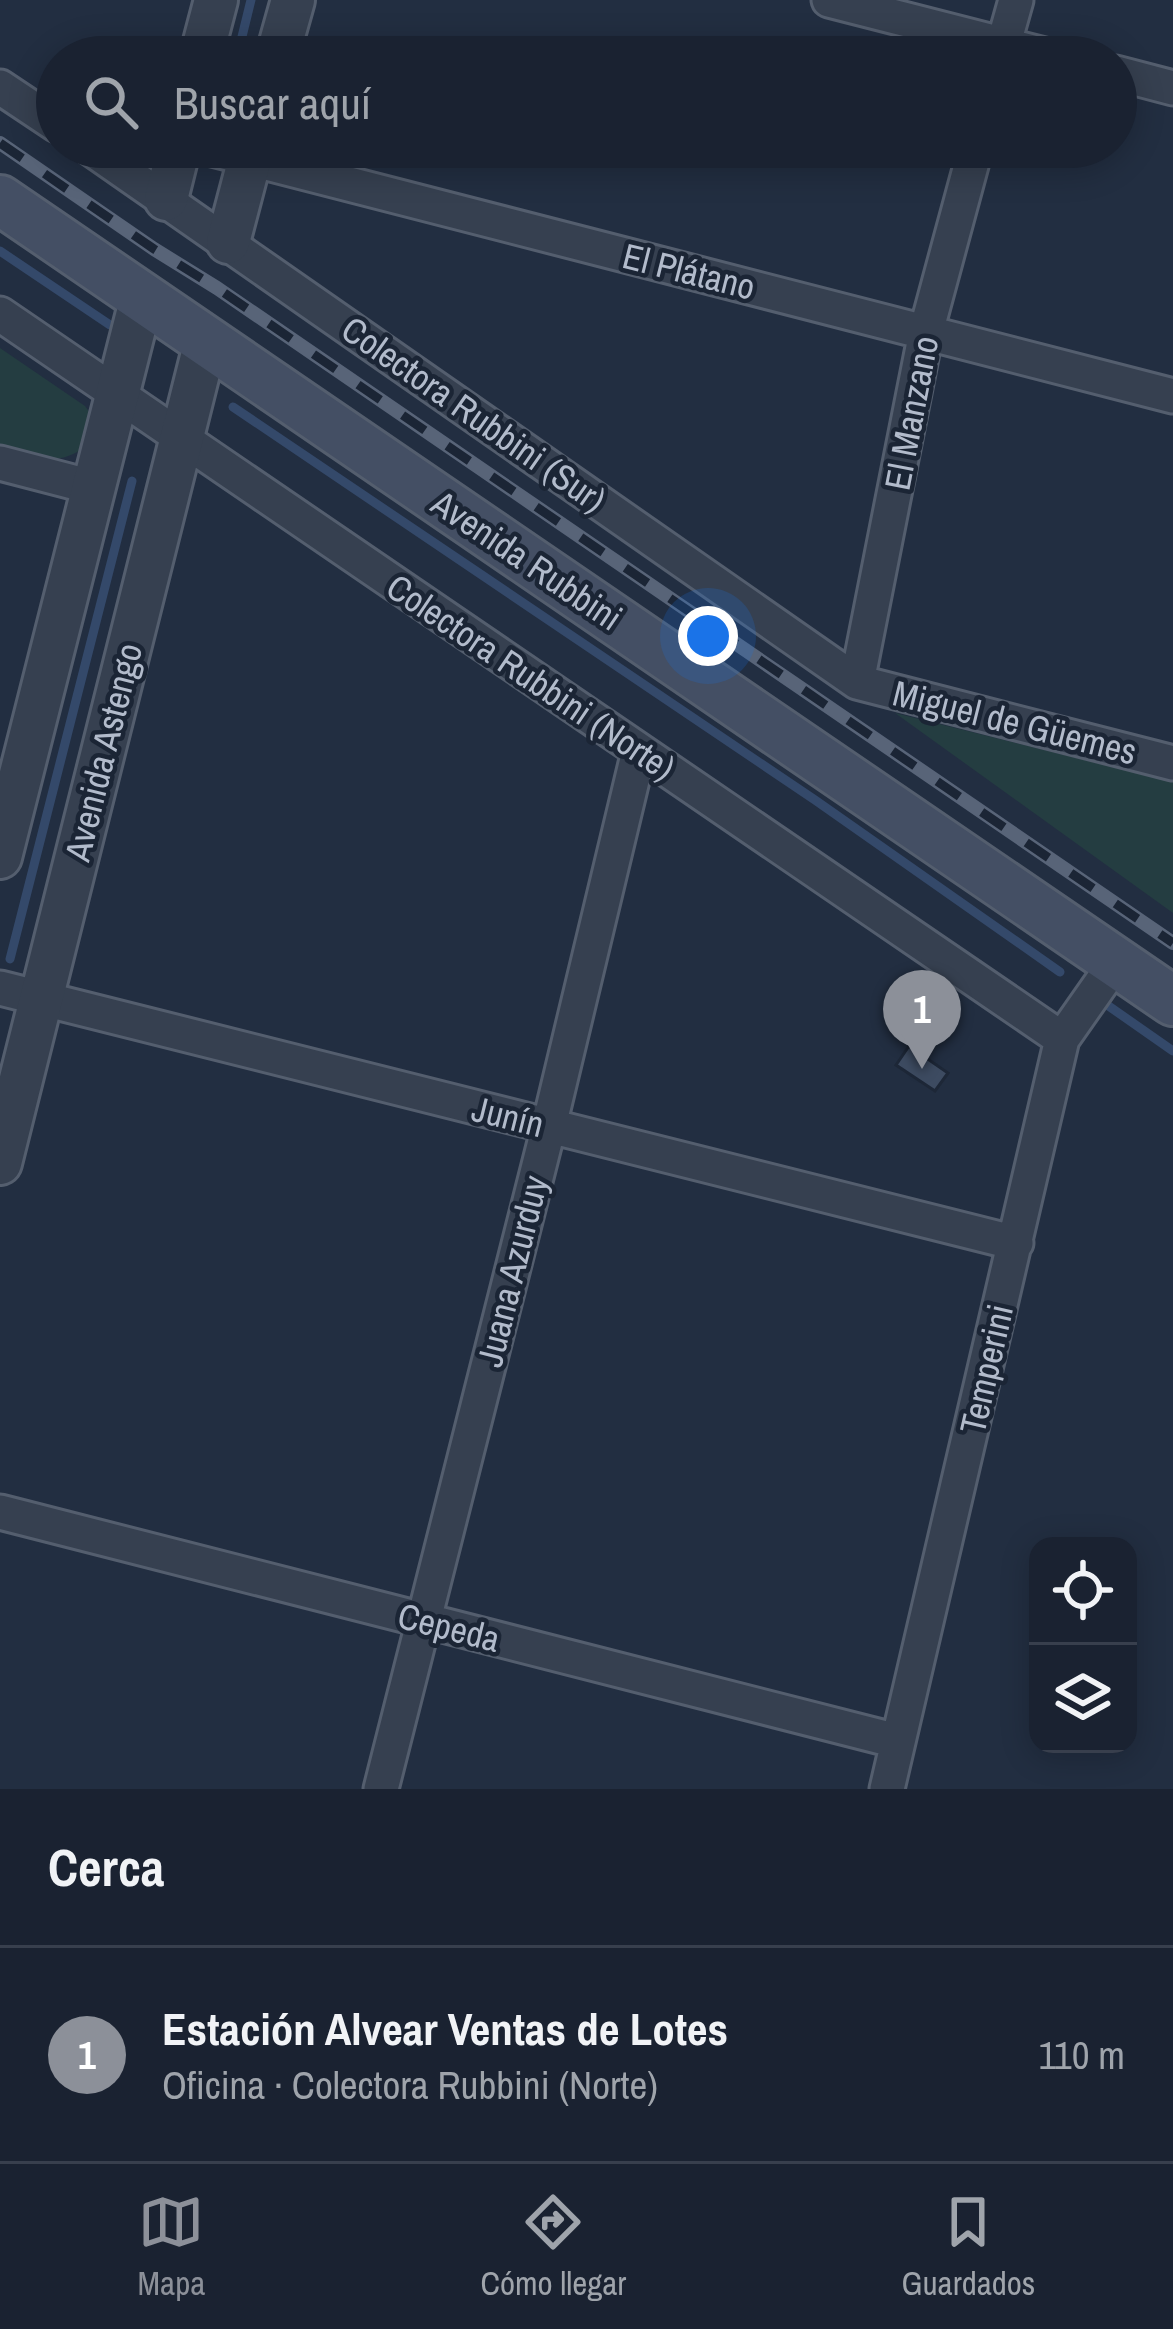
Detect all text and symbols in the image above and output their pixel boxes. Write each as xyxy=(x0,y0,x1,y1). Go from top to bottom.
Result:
search box xyxy=(36,36,1137,168)
icon: search xyxy=(78,69,144,135)
text: Buscar aquí xyxy=(174,72,371,133)
street label: El Plátano xyxy=(618,231,760,311)
street label: Colectora Rubbini (Sur) xyxy=(333,305,615,523)
street label: El Manzano xyxy=(873,332,949,494)
street label: Avenida Rubbini xyxy=(422,478,631,641)
street label: Colectora Rubbini (Norte) xyxy=(377,563,685,791)
your location xyxy=(678,606,738,666)
street label: Avenida Astengo xyxy=(53,638,153,867)
street label: Miguel de Güemes xyxy=(888,669,1142,775)
pin: 1 xyxy=(883,970,961,1069)
street label: Junín xyxy=(467,1084,549,1148)
street label: Juana Azurduy xyxy=(465,1170,559,1372)
street label: Temperini xyxy=(948,1300,1024,1438)
map controls xyxy=(1029,1537,1137,1753)
button: locate xyxy=(1029,1537,1137,1645)
street label: Cepeda xyxy=(393,1591,505,1663)
button: layers xyxy=(1029,1645,1137,1753)
text: Cerca xyxy=(48,1833,164,1902)
text: Estación Alvear Ventas de Lotes xyxy=(162,1998,728,2059)
text: 1 xyxy=(78,2029,96,2081)
text: 110 m xyxy=(1038,2029,1125,2081)
text: Oficina · Colectora Rubbini (Norte) xyxy=(162,2059,658,2111)
tab: Mapa xyxy=(138,2189,205,2305)
tab: Cómo llegar xyxy=(480,2189,626,2305)
tab: Guardados xyxy=(901,2189,1035,2305)

